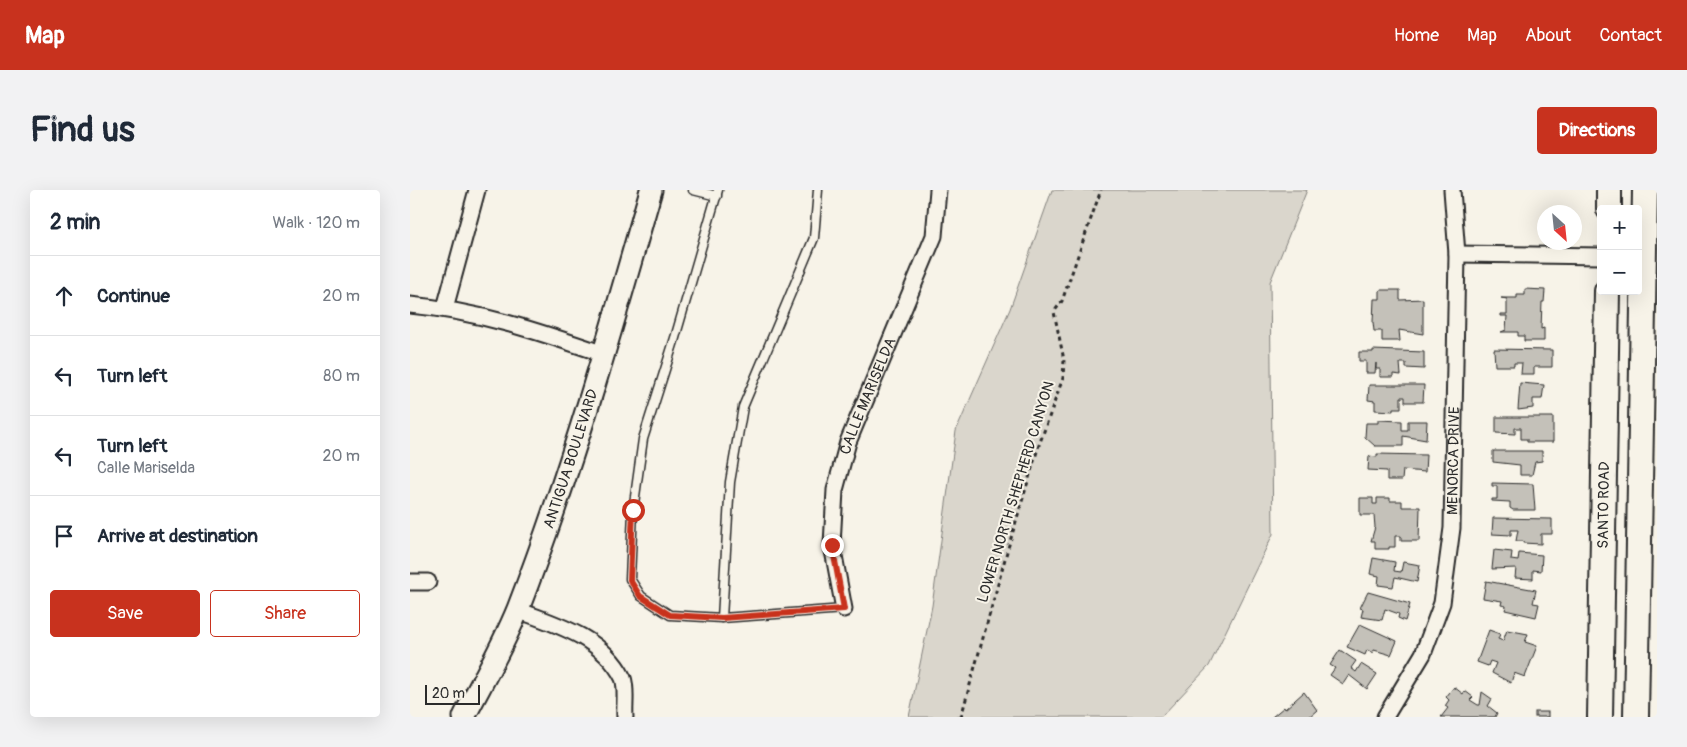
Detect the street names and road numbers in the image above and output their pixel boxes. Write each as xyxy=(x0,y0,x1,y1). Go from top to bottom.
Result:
street label: CALLE MARISELDA xyxy=(836,334,900,456)
street label: LOWER NORTH SHEPHERD CANYON xyxy=(973,379,1059,605)
street label: ANTIGUA BOULEVARD xyxy=(539,387,602,531)
street label: MENORCA DRIVE xyxy=(1443,406,1464,515)
street label: SANTO ROAD xyxy=(1593,461,1614,549)

